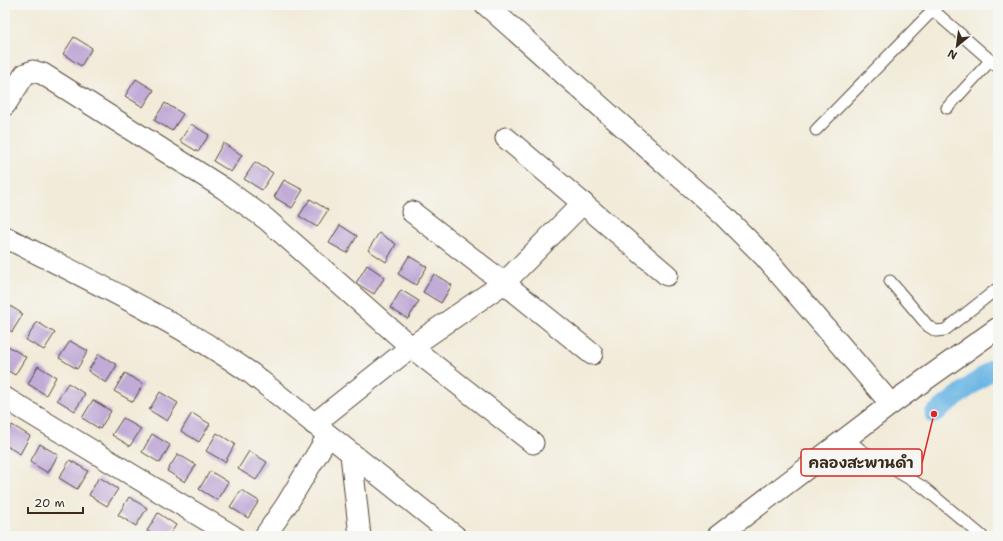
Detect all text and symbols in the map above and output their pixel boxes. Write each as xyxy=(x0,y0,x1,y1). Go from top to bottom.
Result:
north arrow xyxy=(937,26,977,66)
text: N xyxy=(945,45,960,63)
callout: คลองสะพานดำ xyxy=(801,449,922,476)
text: คลองสะพานดำ xyxy=(809,453,913,473)
scale bar xyxy=(28,489,83,515)
text: 20 m xyxy=(34,495,65,511)

